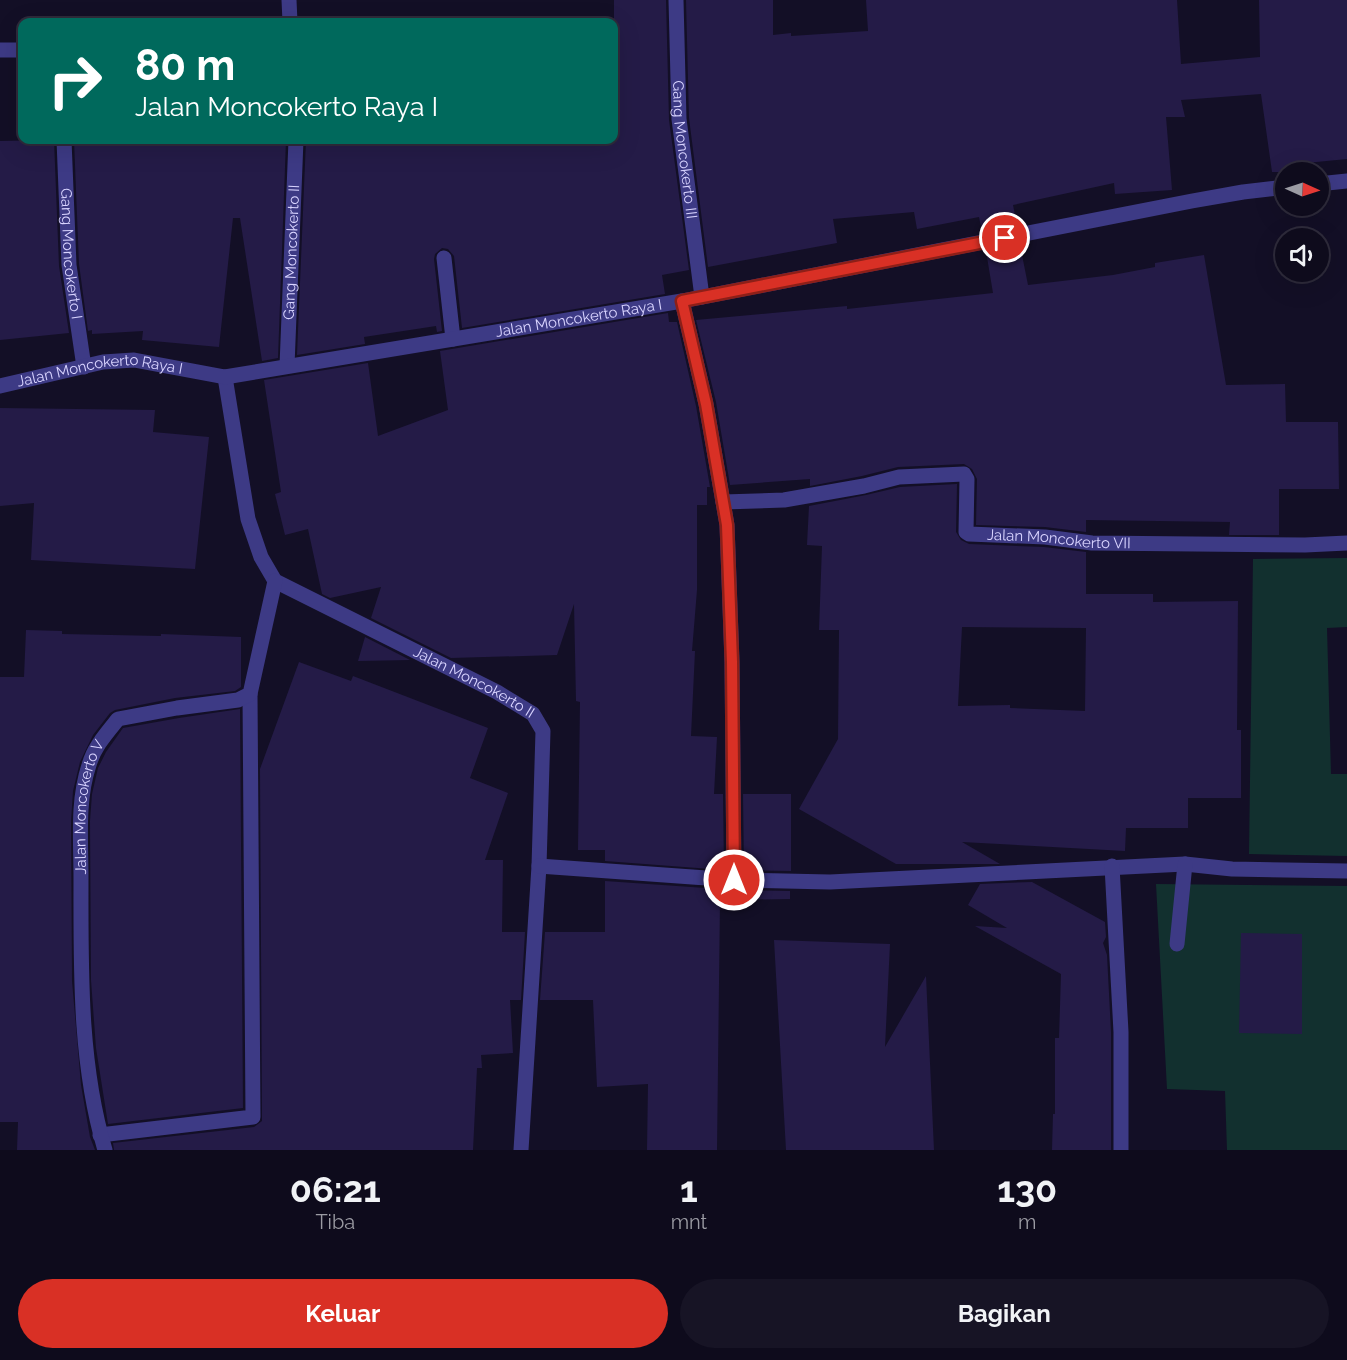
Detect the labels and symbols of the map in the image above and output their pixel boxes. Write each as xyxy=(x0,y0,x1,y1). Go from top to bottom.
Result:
street label: Gang Moncokerto III xyxy=(669,80,701,220)
north arrow xyxy=(1275,162,1329,216)
street label: Gang Moncokerto II xyxy=(280,184,303,320)
street label: Gang Moncokerto I xyxy=(57,188,86,320)
pin xyxy=(979,212,1030,263)
street label: Jalan Moncokerto Raya I xyxy=(494,295,663,341)
street label: Jalan Moncokerto Raya I xyxy=(15,351,184,391)
street label: Jalan Moncokerto VII xyxy=(987,526,1131,552)
street label: Jalan Moncokerto II xyxy=(410,643,538,722)
street label: Jalan Moncokerto V xyxy=(71,736,108,875)
position arrow xyxy=(702,848,766,912)

